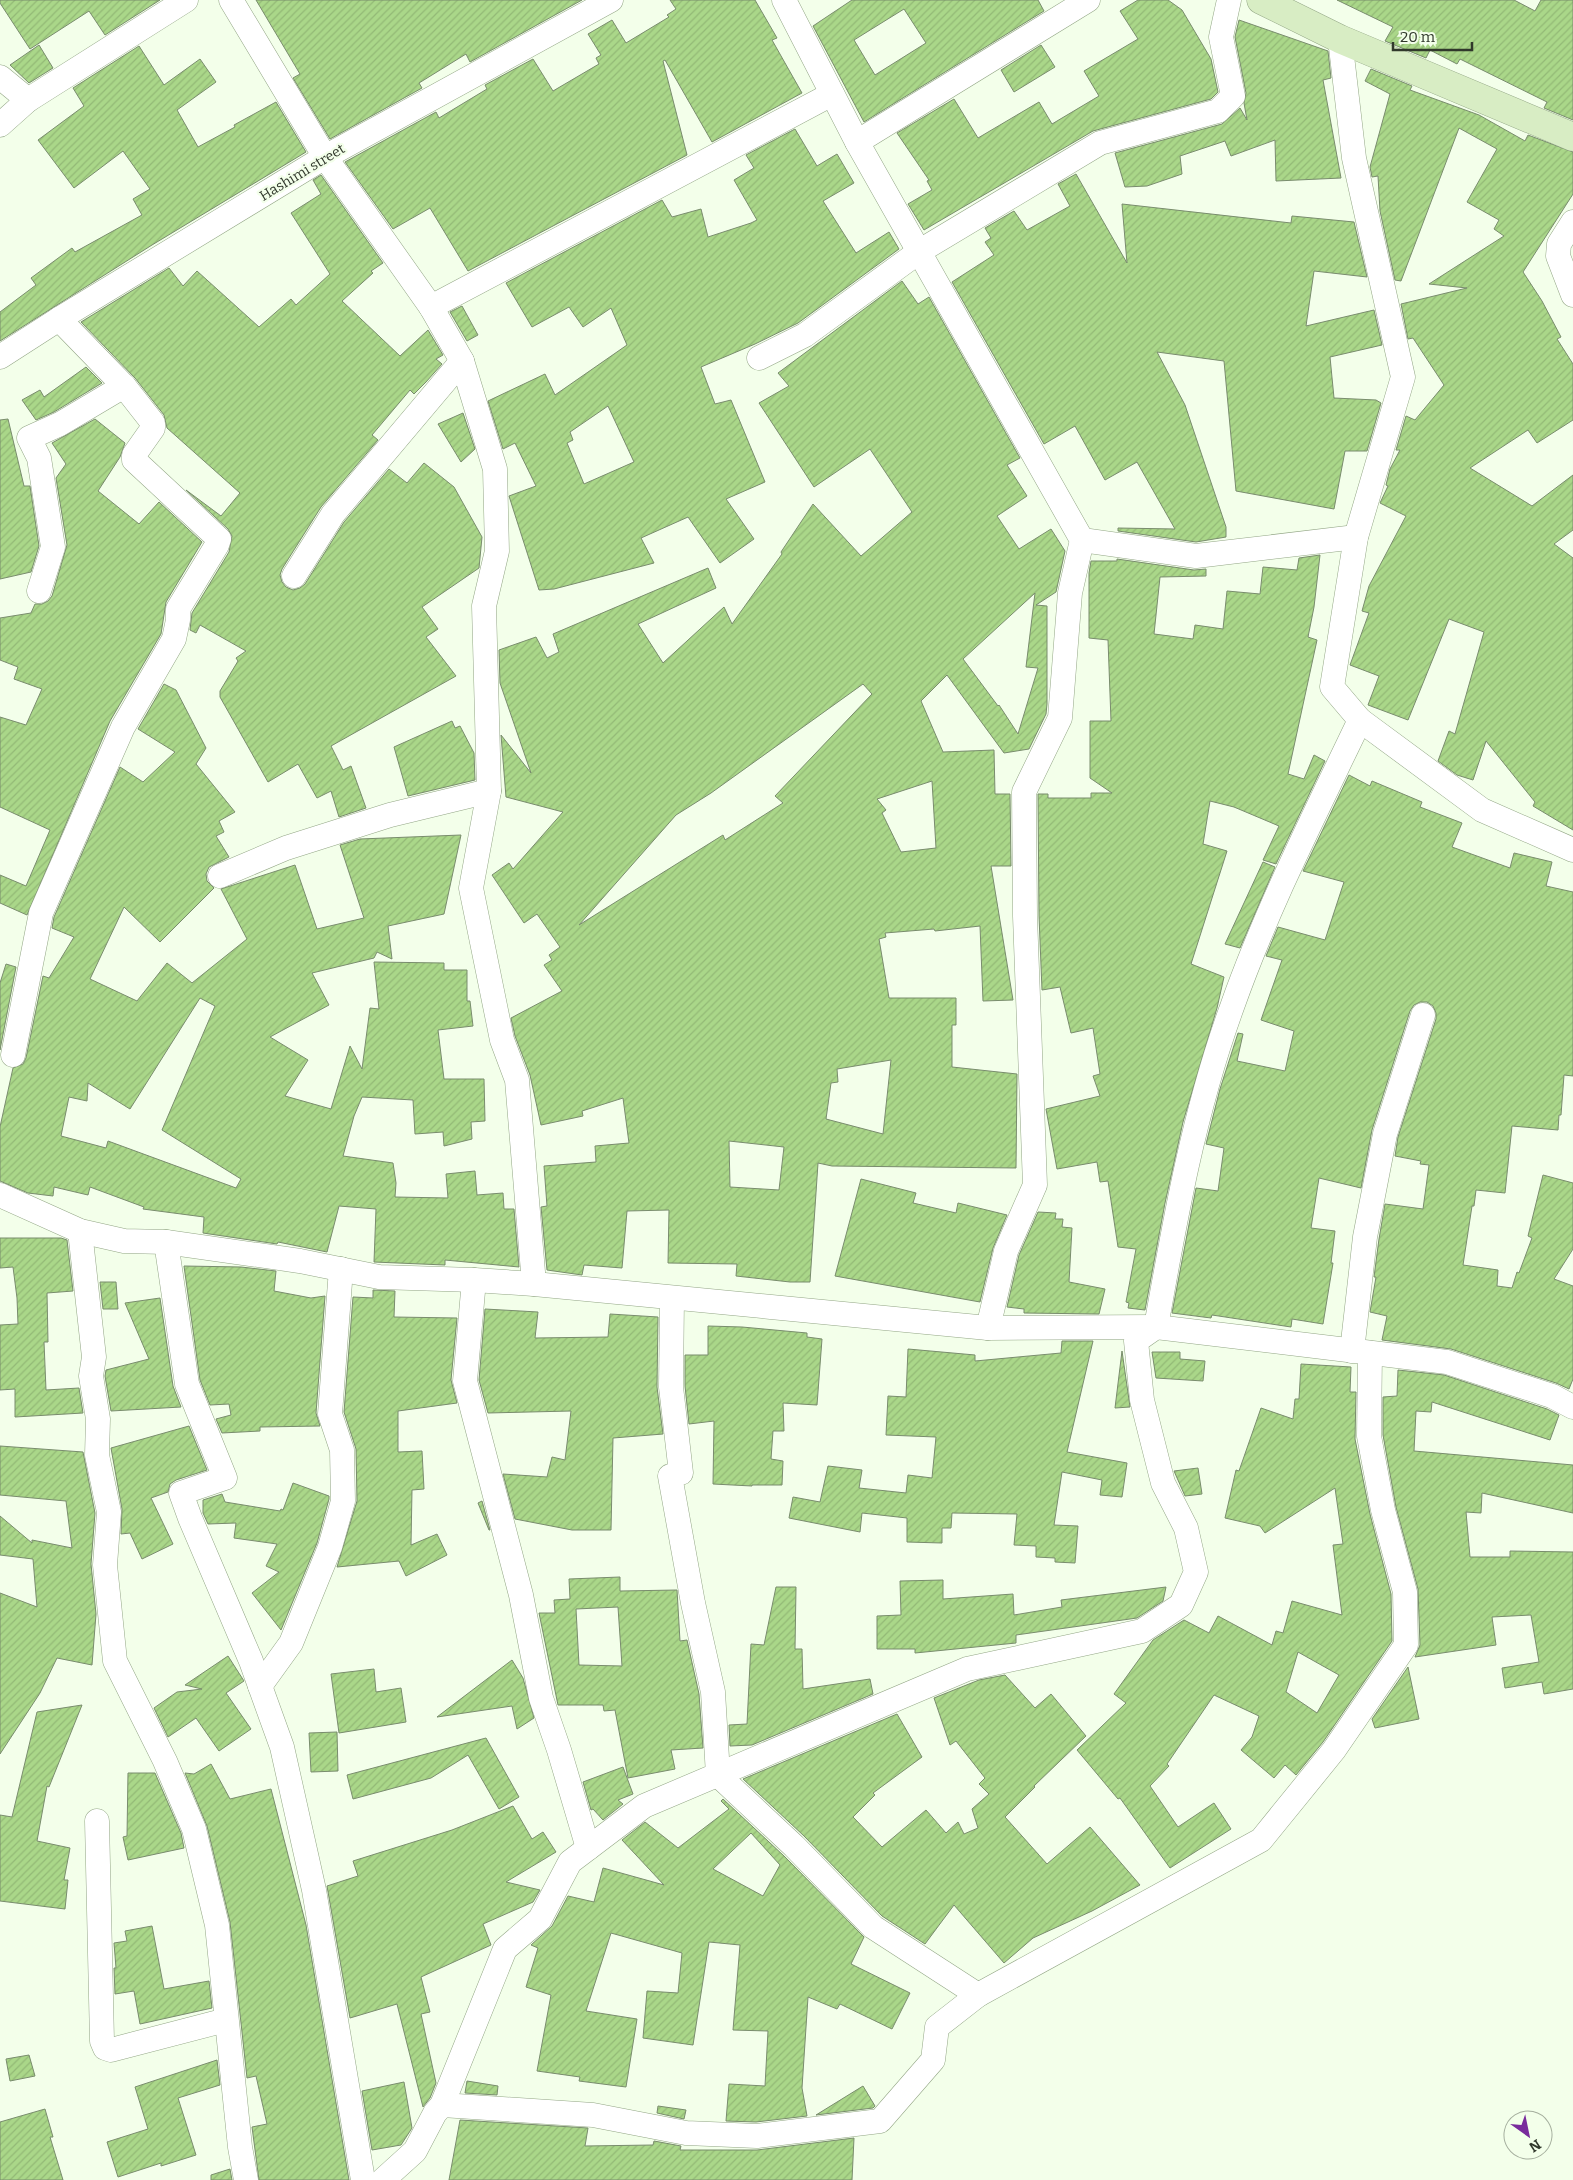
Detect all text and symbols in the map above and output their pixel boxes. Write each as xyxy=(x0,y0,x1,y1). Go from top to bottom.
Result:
scale bar xyxy=(1393,20,1472,52)
text: 20 m xyxy=(1400,28,1436,46)
street label: Hashimi street xyxy=(257,140,348,205)
north arrow xyxy=(1503,2110,1553,2160)
text: N xyxy=(1525,2135,1544,2156)

